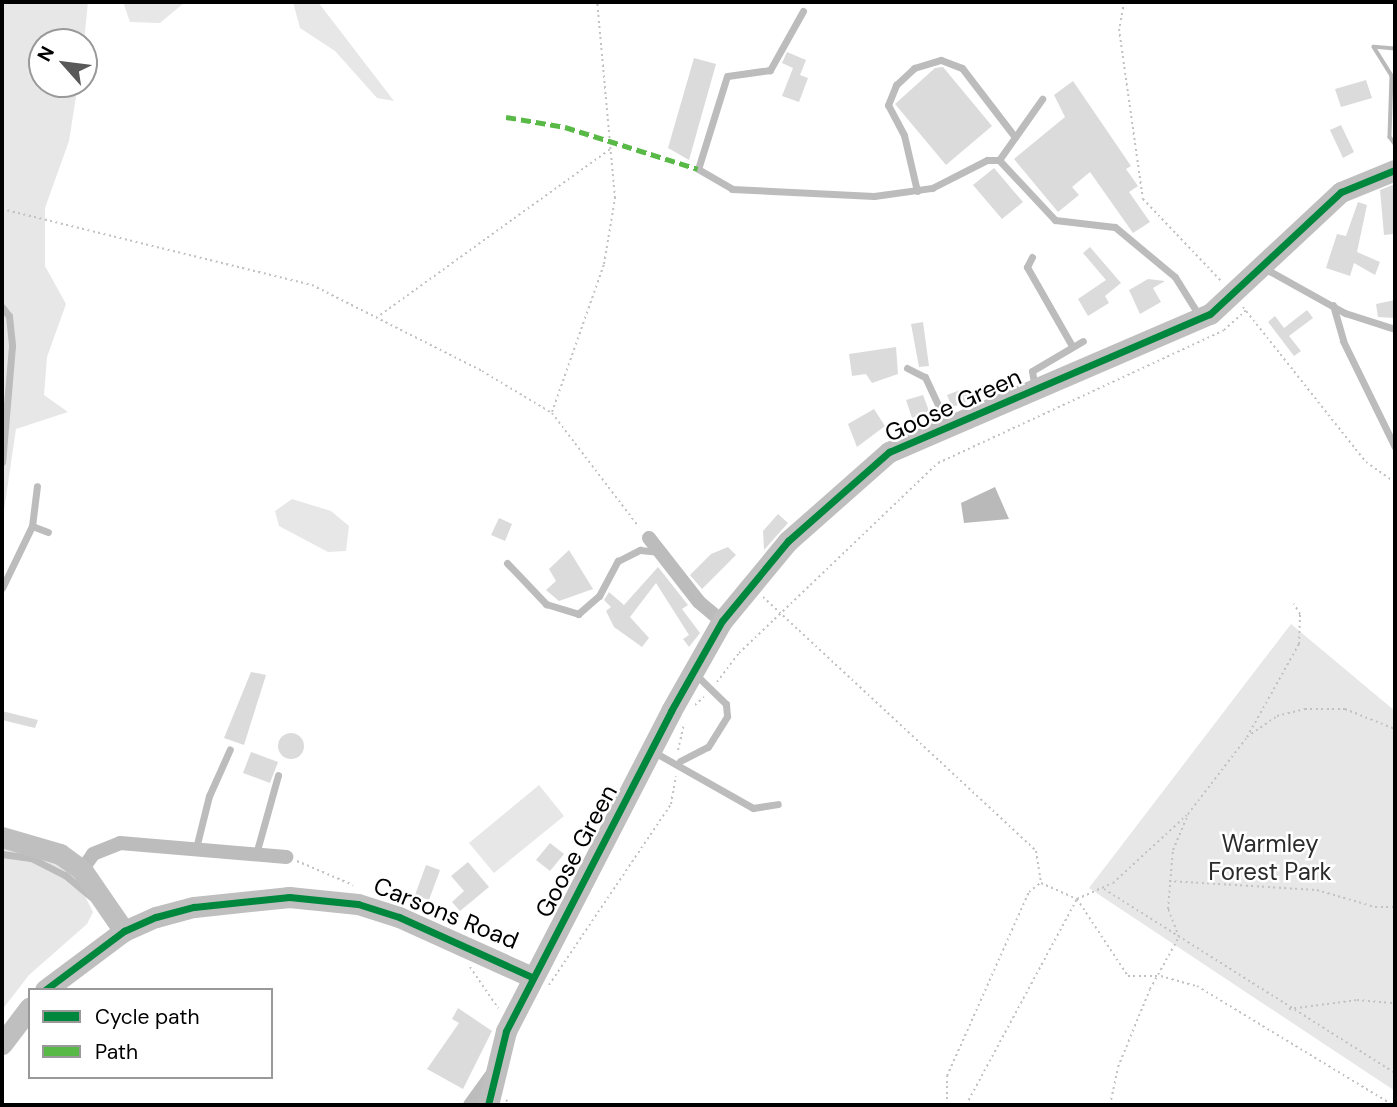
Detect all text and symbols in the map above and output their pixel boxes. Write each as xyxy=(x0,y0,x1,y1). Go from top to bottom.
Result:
north arrow xyxy=(28,28,98,98)
text: N xyxy=(31,42,60,66)
street label: Goose Green xyxy=(880,362,1026,448)
street label: Goose Green xyxy=(529,780,623,922)
park label: Warmley Forest Park xyxy=(1208,830,1332,886)
street label: Carsons Road xyxy=(369,871,523,955)
legend xyxy=(28,988,273,1079)
text: Cycle path xyxy=(95,1003,200,1031)
text: Path xyxy=(95,1038,138,1066)

